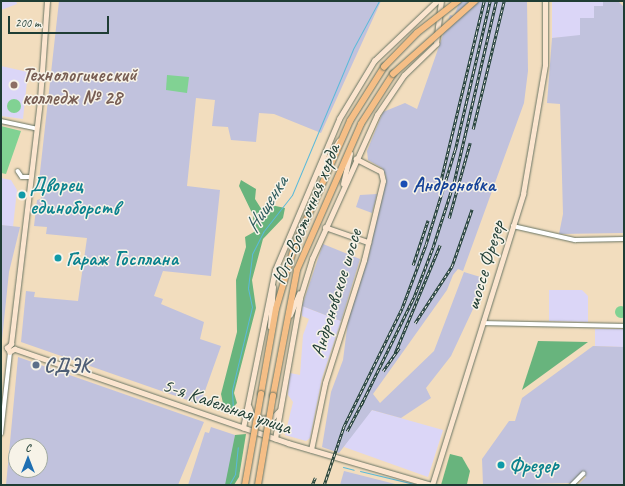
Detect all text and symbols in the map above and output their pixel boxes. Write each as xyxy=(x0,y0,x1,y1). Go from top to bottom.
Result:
scale bar xyxy=(10,8,111,34)
text: 200 m xyxy=(15,15,41,31)
place label: Технологический колледж № 28 xyxy=(22,62,137,109)
marker: Технологический колледж № 28 xyxy=(9,80,19,90)
street label: Юго-Восточная хорда xyxy=(267,141,345,287)
water label: Нищенка xyxy=(239,171,293,237)
place label: Дворец единоборств xyxy=(30,172,120,219)
place label: Андроновка xyxy=(413,172,495,196)
marker: Андроновка xyxy=(398,178,410,190)
marker: Дворец единоборств xyxy=(17,190,27,200)
street label: шоссе Фрезер xyxy=(460,217,510,313)
street label: Андроновское шоссе xyxy=(305,226,367,360)
place label: Гараж Госплана xyxy=(66,246,175,270)
marker: Гараж Госплана xyxy=(53,253,63,263)
place label: СДЭК xyxy=(44,353,90,377)
marker: СДЭК xyxy=(31,360,41,370)
street label: 5-я Кабельная улица xyxy=(158,372,296,440)
north arrow xyxy=(8,438,48,478)
text: С xyxy=(25,440,31,454)
place label: Фрезер xyxy=(509,453,559,477)
marker: Фрезер xyxy=(496,460,506,470)

